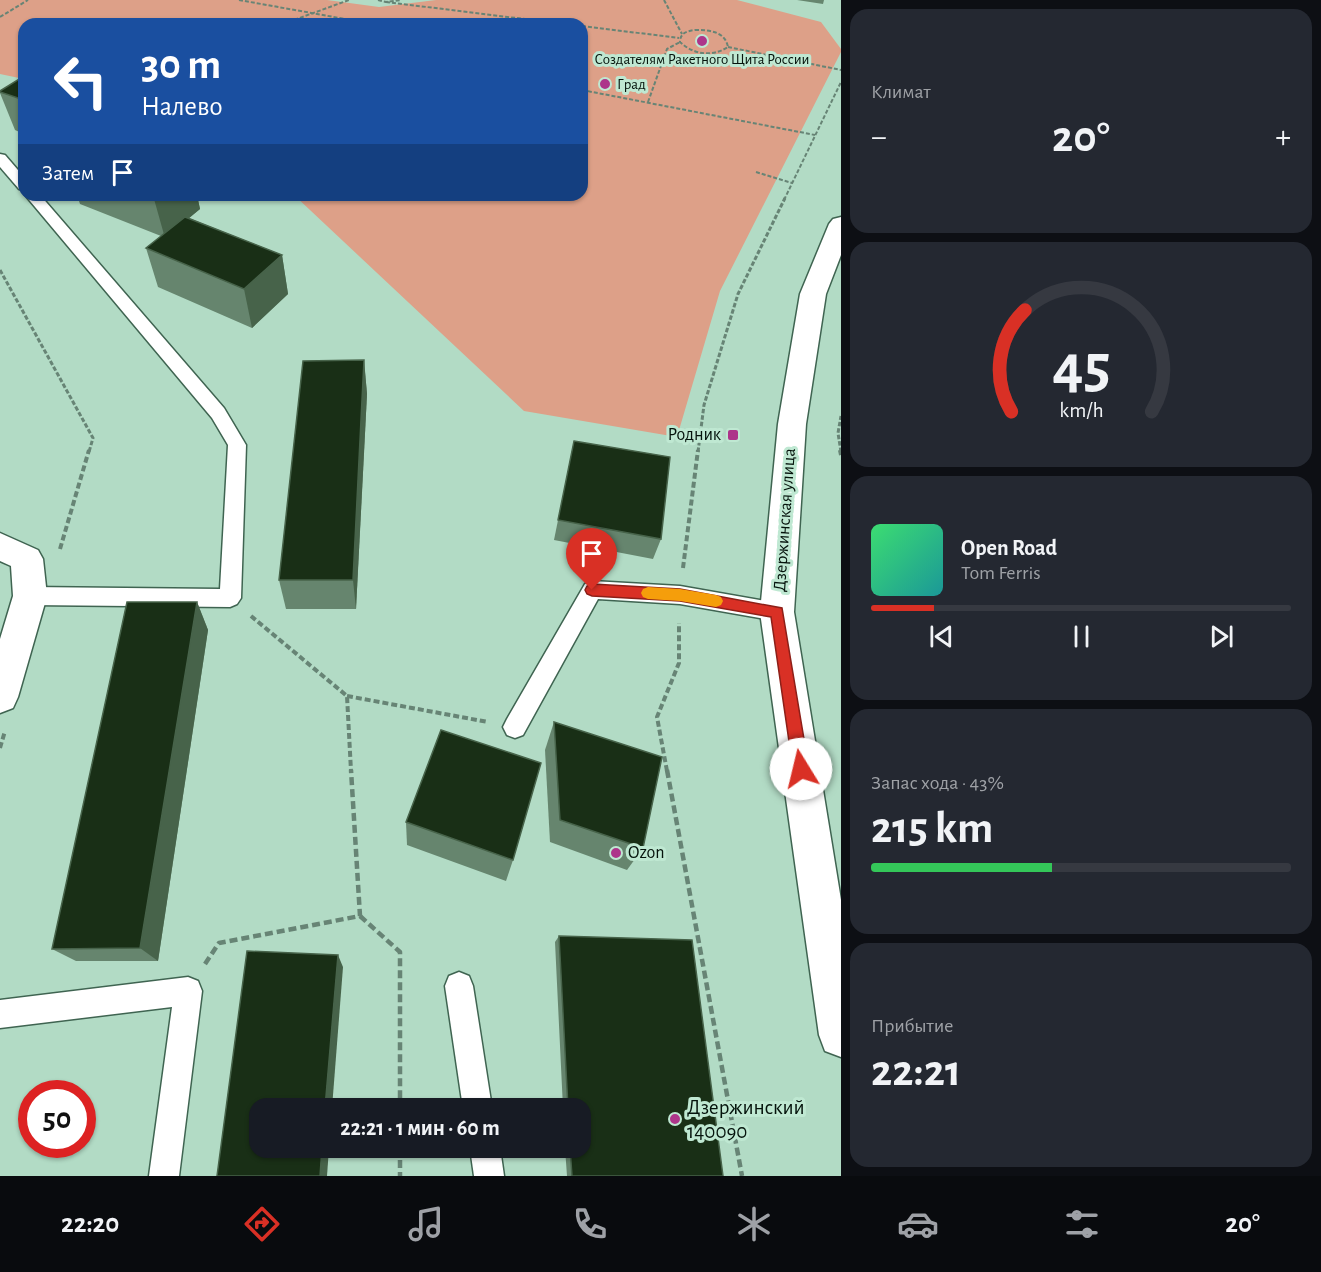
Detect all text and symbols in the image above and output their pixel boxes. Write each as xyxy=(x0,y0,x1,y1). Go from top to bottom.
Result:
marker: Создателям Ракетного Щита России xyxy=(695,34,709,48)
icon: left xyxy=(42,42,120,120)
text: 30 m xyxy=(141,44,221,86)
place label: Создателям Ракетного Щита России xyxy=(595,52,809,67)
marker: Град xyxy=(598,77,612,91)
place label: Град xyxy=(617,77,646,92)
text: Климат xyxy=(871,82,931,102)
text: Налево xyxy=(141,93,223,120)
text: 20° xyxy=(1052,115,1110,160)
text: − xyxy=(871,121,887,154)
text: + xyxy=(1275,121,1291,154)
icon: arrive xyxy=(106,156,139,189)
text: Затем xyxy=(42,162,94,184)
text: 45 xyxy=(1052,336,1110,398)
text: km/h xyxy=(1059,400,1103,421)
place label: Родник xyxy=(668,426,722,444)
marker: Родник xyxy=(726,428,740,442)
street label: Дзержинская улица xyxy=(771,448,799,592)
pin xyxy=(566,528,617,590)
icon: arrive xyxy=(575,537,608,570)
text: Open Road xyxy=(961,537,1057,559)
text: Tom Ferris xyxy=(961,563,1041,583)
icon: previous xyxy=(925,620,958,653)
icon: pause xyxy=(1065,620,1098,653)
icon: next xyxy=(1205,620,1238,653)
position arrow xyxy=(769,737,833,801)
text: Запас хода · 43% xyxy=(871,773,1004,793)
text: 215 km xyxy=(871,806,993,851)
place label: Ozon xyxy=(628,844,665,862)
marker: Ozon xyxy=(609,846,623,860)
text: Прибытие xyxy=(871,1016,953,1036)
text: 22:21 xyxy=(871,1049,961,1094)
speed limit sign: 50 xyxy=(18,1080,96,1158)
place label: Дзержинский 140090 xyxy=(687,1097,805,1142)
marker: Дзержинский 140090 xyxy=(668,1112,682,1126)
text: 22:21 · 1 мин · 60 m xyxy=(340,1117,500,1139)
icon: directions xyxy=(241,1203,283,1245)
icon: music xyxy=(405,1203,447,1245)
icon: phone xyxy=(569,1203,611,1245)
icon: climate xyxy=(733,1203,775,1245)
icon: car xyxy=(897,1203,939,1245)
icon: filters xyxy=(1061,1203,1103,1245)
text: 22:20 xyxy=(61,1210,119,1237)
text: 20° xyxy=(1225,1210,1260,1237)

